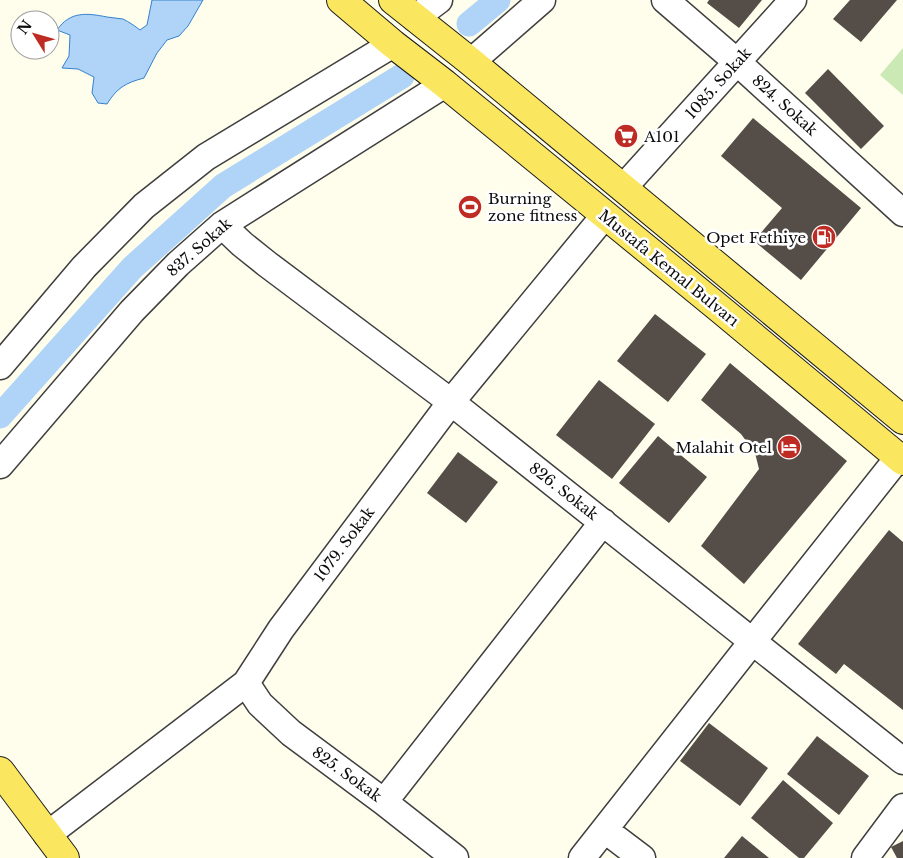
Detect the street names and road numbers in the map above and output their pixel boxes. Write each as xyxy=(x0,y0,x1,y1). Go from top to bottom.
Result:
street label: 1085. Sokak xyxy=(681,43,755,123)
street label: 824. Sokak xyxy=(748,71,822,140)
street label: Mustafa Kemal Bulvarı xyxy=(595,206,743,330)
street label: 837. Sokak xyxy=(163,213,236,280)
street label: 826. Sokak xyxy=(526,458,603,524)
street label: 1079. Sokak xyxy=(310,502,379,585)
street label: 825. Sokak xyxy=(309,742,386,806)

